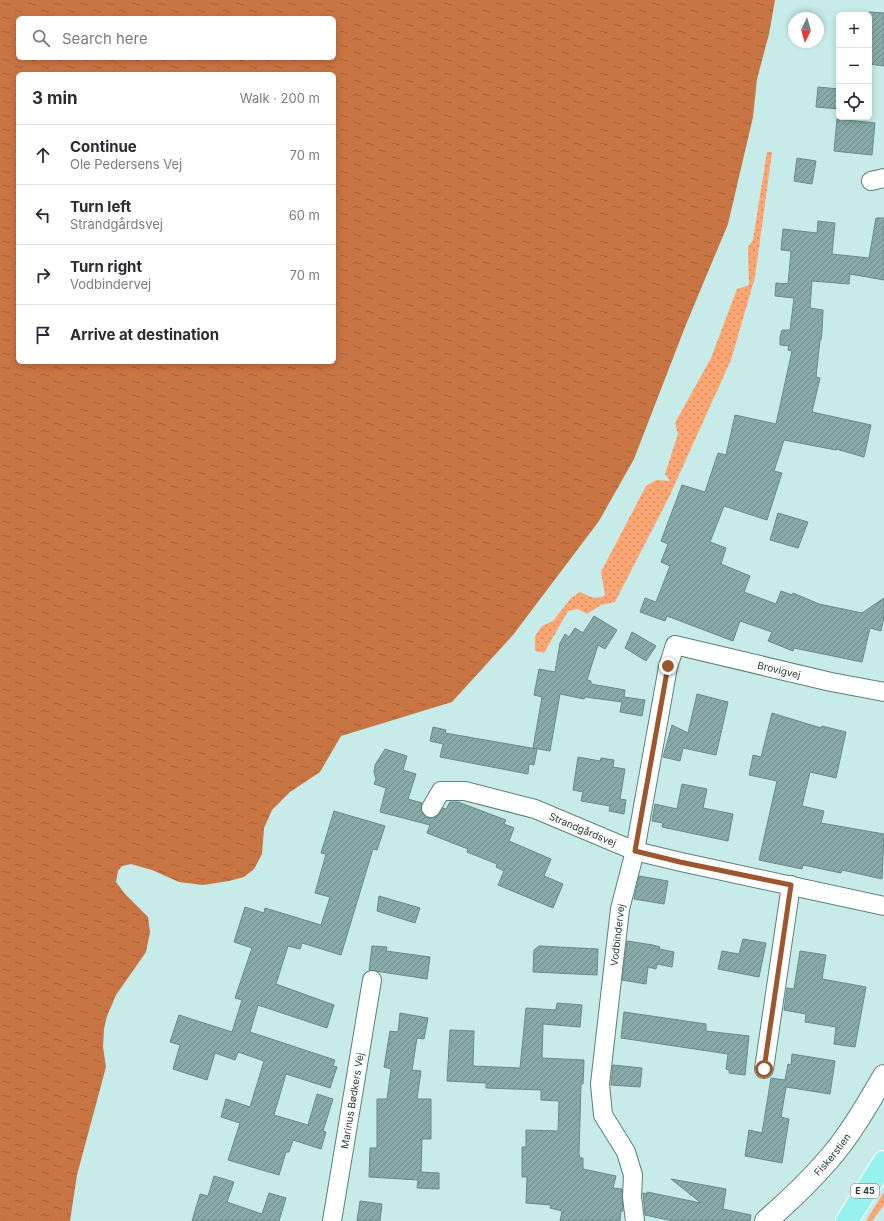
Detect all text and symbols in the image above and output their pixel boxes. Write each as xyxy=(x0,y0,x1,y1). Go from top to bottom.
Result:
north arrow xyxy=(788,12,824,48)
map controls xyxy=(836,12,872,120)
button: + xyxy=(836,12,872,48)
search box xyxy=(16,16,336,60)
icon: search xyxy=(30,27,52,49)
text: Search here xyxy=(62,29,148,48)
button: − xyxy=(836,48,872,84)
button: locate xyxy=(836,84,872,120)
text: 3 min xyxy=(32,88,78,108)
text: Walk · 200 m xyxy=(240,90,320,106)
text: Continue xyxy=(70,137,137,156)
icon: ahead xyxy=(32,144,54,166)
text: 70 m xyxy=(290,147,320,163)
text: Ole Pedersens Vej xyxy=(70,156,182,172)
text: Turn left xyxy=(70,197,131,216)
icon: left xyxy=(32,204,54,226)
text: 60 m xyxy=(289,207,320,223)
text: Strandgårdsvej xyxy=(70,216,163,232)
text: Turn right xyxy=(70,257,142,276)
icon: right xyxy=(32,264,54,286)
text: 70 m xyxy=(290,267,320,283)
text: Vodbindervej xyxy=(70,276,151,292)
icon: arrive xyxy=(32,324,54,346)
text: Arrive at destination xyxy=(70,325,219,344)
route end xyxy=(659,657,677,675)
street label: Brovigvej xyxy=(756,659,802,681)
street label: Strandgårdsvej xyxy=(548,810,618,849)
street label: Vodbindervej xyxy=(608,902,627,967)
street label: Marinus Bødkers Vej xyxy=(338,1052,366,1150)
route start xyxy=(755,1060,773,1078)
street label: Fiskerstien xyxy=(811,1131,853,1178)
road number: E 45 xyxy=(851,1184,879,1198)

